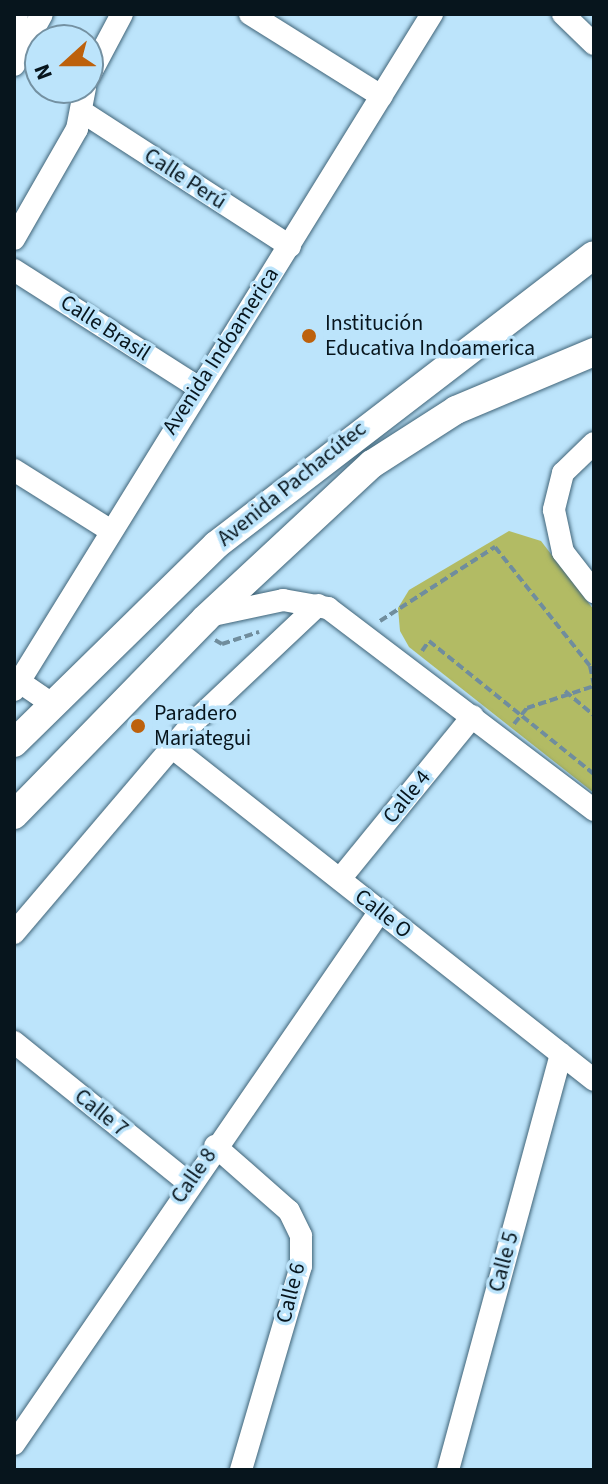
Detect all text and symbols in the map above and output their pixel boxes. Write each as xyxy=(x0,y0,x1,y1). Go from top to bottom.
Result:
north arrow xyxy=(24,24,104,104)
text: N xyxy=(26,59,61,84)
street label: Calle Perú xyxy=(139,143,231,215)
street label: Avenida Indoamerica xyxy=(157,263,285,439)
street label: Calle Brasil xyxy=(55,289,155,367)
place label: Institución Educativa Indoamerica xyxy=(325,310,535,362)
marker: Institución Educativa Indoamerica xyxy=(300,327,318,345)
street label: Avenida Pachacútec xyxy=(212,416,372,552)
place label: Paradero Mariategui xyxy=(154,700,251,752)
marker: Paradero Mariategui xyxy=(129,717,147,735)
street label: Calle 4 xyxy=(378,765,436,829)
street label: Calle O xyxy=(349,884,417,944)
street label: Calle 7 xyxy=(69,1084,133,1142)
street label: Calle 8 xyxy=(166,1143,222,1209)
street label: Calle 5 xyxy=(483,1229,525,1295)
street label: Calle 6 xyxy=(271,1260,311,1326)

